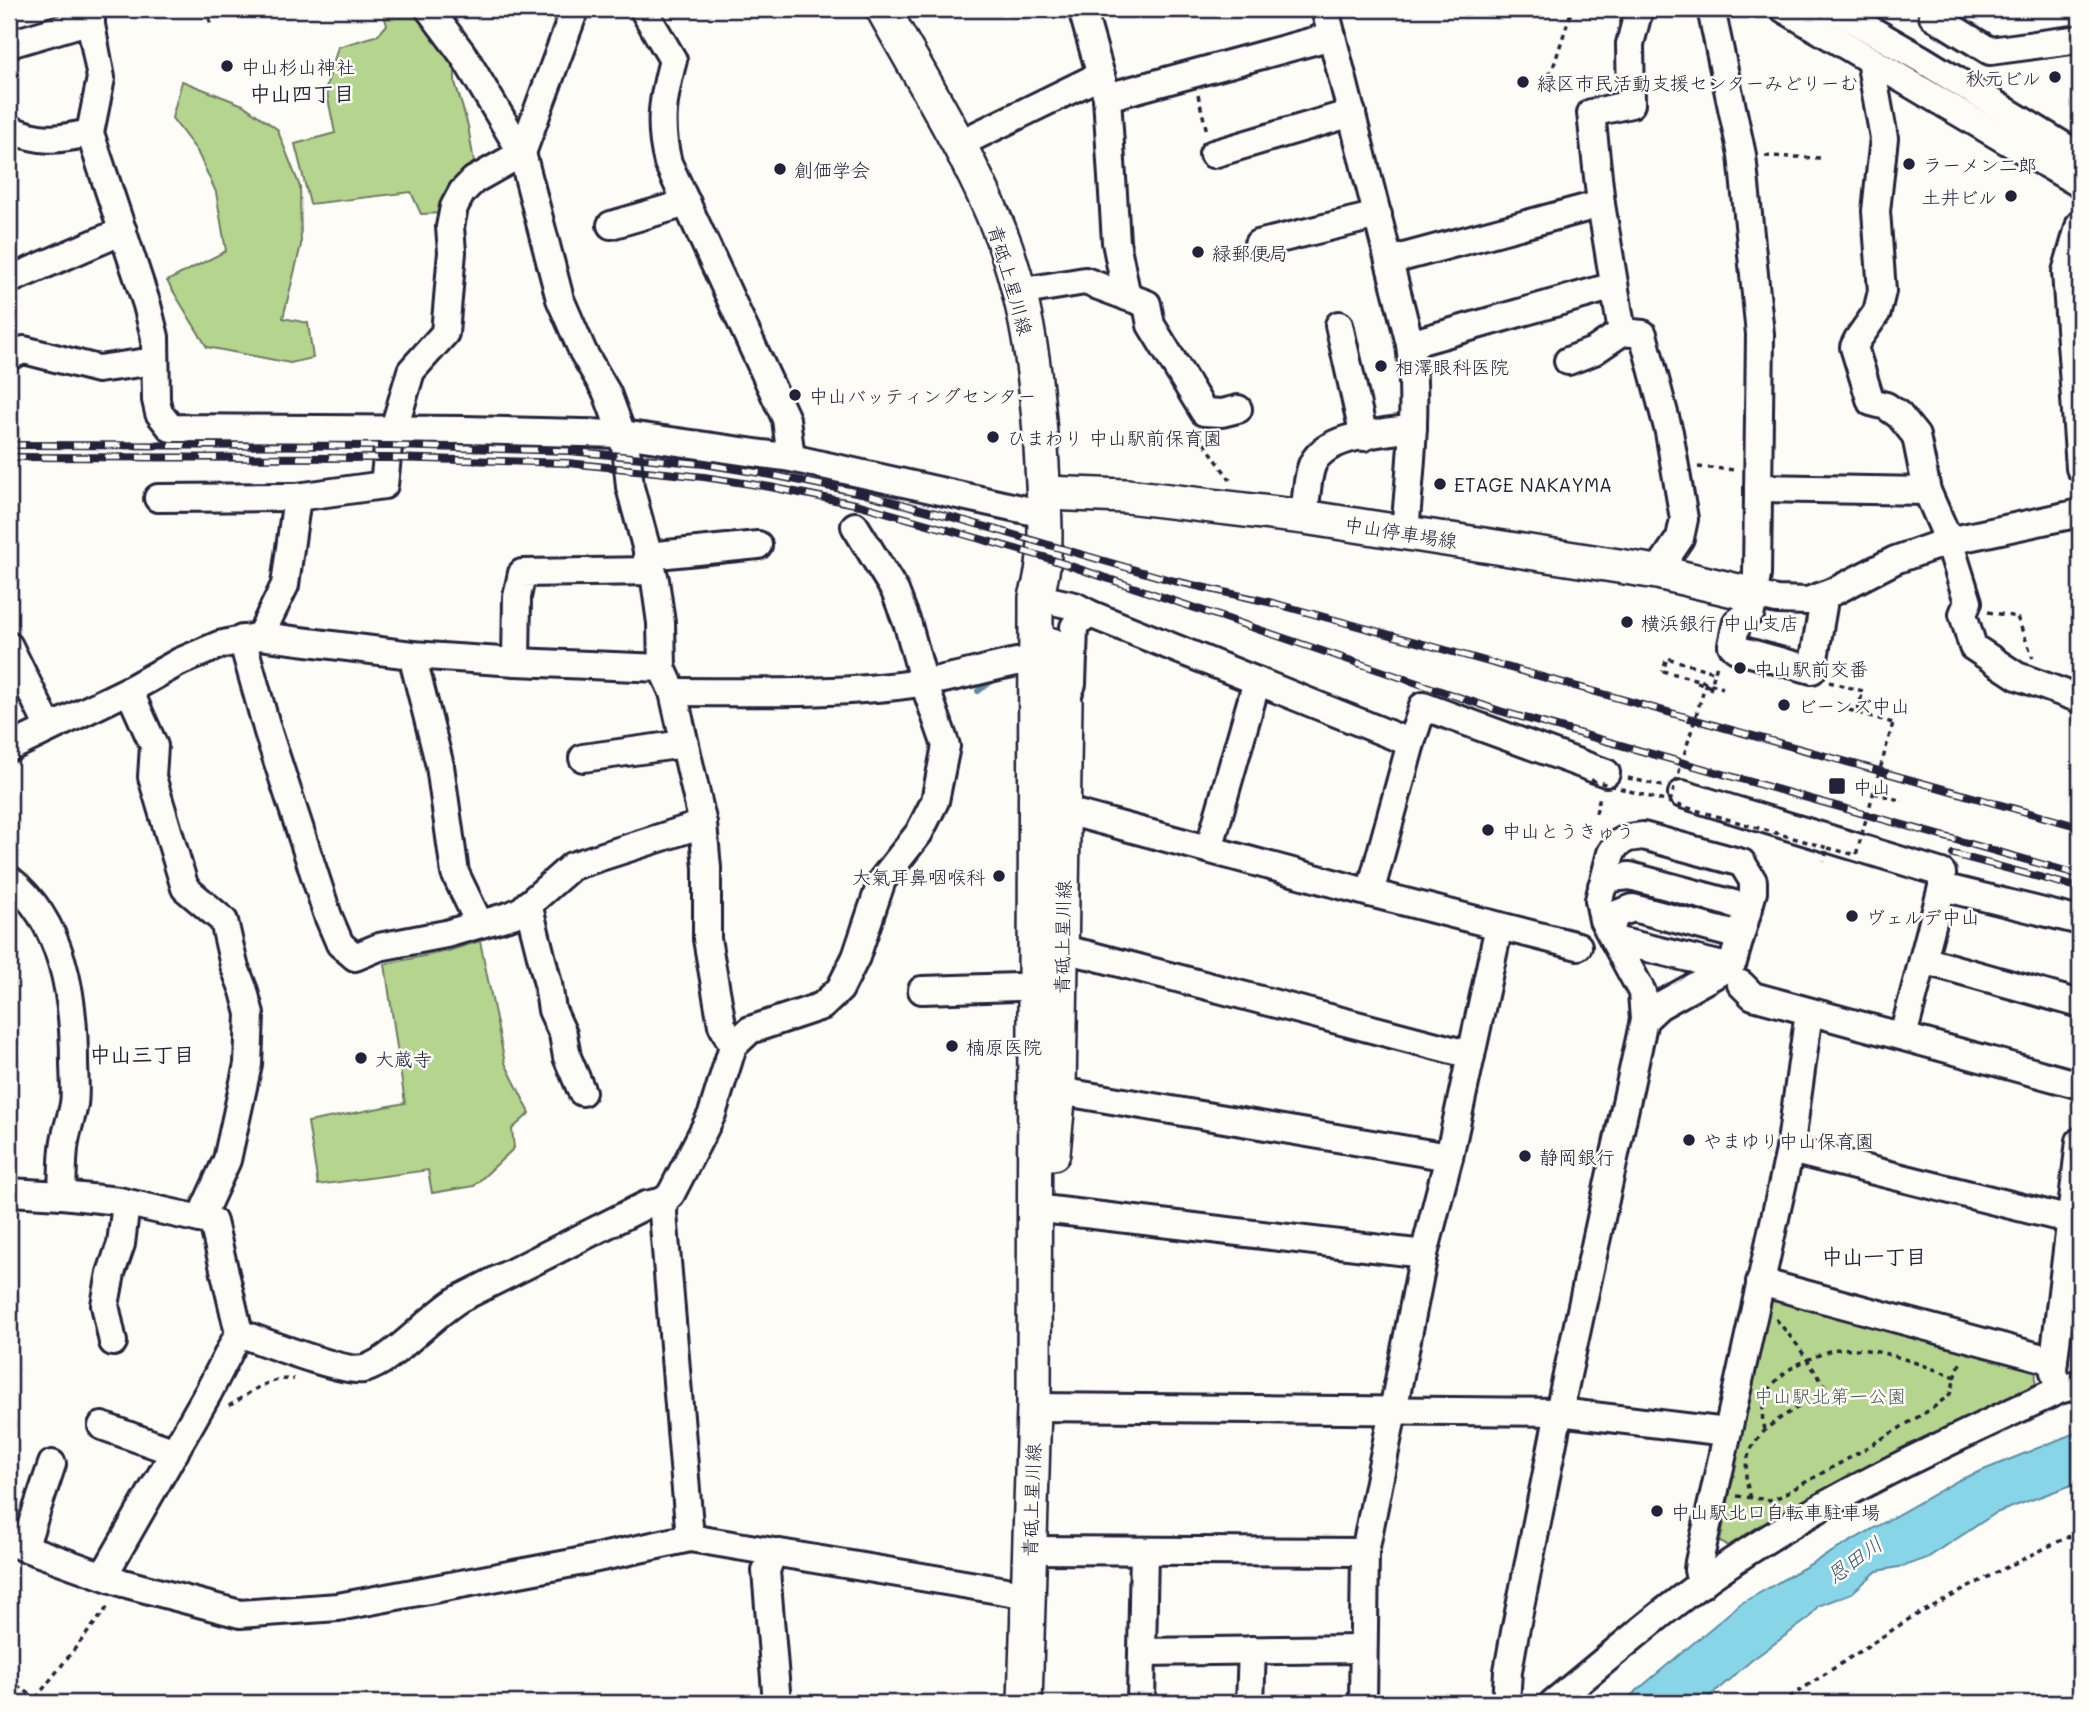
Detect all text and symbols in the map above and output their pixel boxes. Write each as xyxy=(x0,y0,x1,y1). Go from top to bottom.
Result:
place label: 中山杉山神社 xyxy=(241,54,355,79)
marker: 中山杉山神社 xyxy=(219,58,235,74)
place label: 秋元ビル xyxy=(1965,65,2041,90)
marker: 秋元ビル xyxy=(2047,69,2063,85)
place label: 緑区市民活動支援センターみどりーむ xyxy=(1537,70,1858,95)
marker: 緑区市民活動支援センターみどりーむ xyxy=(1515,74,1531,90)
district label: 中山四丁目 xyxy=(250,79,355,106)
place label: ラーメン二郎 xyxy=(1923,152,2037,177)
marker: ラーメン二郎 xyxy=(1901,156,1917,172)
place label: 創価学会 xyxy=(794,157,870,182)
marker: 創価学会 xyxy=(772,161,788,177)
place label: 土井ビル xyxy=(1921,184,1997,209)
marker: 土井ビル xyxy=(2003,188,2019,204)
street label: 青砥上星川線 xyxy=(983,222,1039,338)
place label: 緑郵便局 xyxy=(1212,240,1288,265)
marker: 緑郵便局 xyxy=(1190,244,1206,260)
place label: 相澤眼科医院 xyxy=(1395,354,1509,379)
marker: 相澤眼科医院 xyxy=(1373,358,1389,374)
place label: 中山バッティングセンター xyxy=(809,383,1036,408)
marker: 中山バッティングセンター xyxy=(787,387,803,403)
place label: ひまわり 中山駅前保育園 xyxy=(1007,425,1222,450)
marker: ひまわり 中山駅前保育園 xyxy=(985,429,1001,445)
place label: ETAGE NAKAYMA xyxy=(1454,472,1612,497)
marker: ETAGE NAKAYMA xyxy=(1432,476,1448,492)
street label: 中山停車場線 xyxy=(1343,511,1459,553)
place label: 横浜銀行 中山支店 xyxy=(1641,610,1799,635)
marker: 横浜銀行 中山支店 xyxy=(1619,614,1635,630)
place label: 中山駅前交番 xyxy=(1754,656,1868,681)
marker: 中山駅前交番 xyxy=(1732,660,1748,676)
place label: ビーンズ中山 xyxy=(1798,693,1910,718)
marker: ビーンズ中山 xyxy=(1776,697,1792,713)
place label: 中山 xyxy=(1853,774,1891,799)
marker: 中山 xyxy=(1827,776,1847,796)
place label: 中山とうきゅう xyxy=(1502,818,1635,843)
marker: 中山とうきゅう xyxy=(1480,822,1496,838)
place label: 大氣耳鼻咽喉科 xyxy=(852,864,985,889)
marker: 大氣耳鼻咽喉科 xyxy=(991,868,1007,884)
street label: 青砥上星川線 xyxy=(1049,880,1075,994)
place label: ヴェルデ中山 xyxy=(1866,904,1980,929)
marker: ヴェルデ中山 xyxy=(1844,908,1860,924)
place label: 楠原医院 xyxy=(966,1034,1042,1059)
marker: 楠原医院 xyxy=(944,1038,960,1054)
district label: 中山三丁目 xyxy=(90,1040,195,1067)
place label: 大蔵寺 xyxy=(375,1046,432,1071)
marker: 大蔵寺 xyxy=(353,1050,369,1066)
place label: やまゆり中山保育園 xyxy=(1703,1128,1874,1153)
marker: やまゆり中山保育園 xyxy=(1681,1132,1697,1148)
place label: 静岡銀行 xyxy=(1539,1144,1615,1169)
marker: 静岡銀行 xyxy=(1517,1148,1533,1164)
district label: 中山一丁目 xyxy=(1822,1242,1927,1269)
park label: 中山駅北第一公園 xyxy=(1754,1383,1906,1408)
street label: 青砥上星川線 xyxy=(1017,1443,1045,1557)
place label: 中山駅北口自転車駐車場 xyxy=(1671,1499,1880,1524)
marker: 中山駅北口自転車駐車場 xyxy=(1649,1503,1665,1519)
water label: 恩田川 xyxy=(1821,1530,1887,1588)

